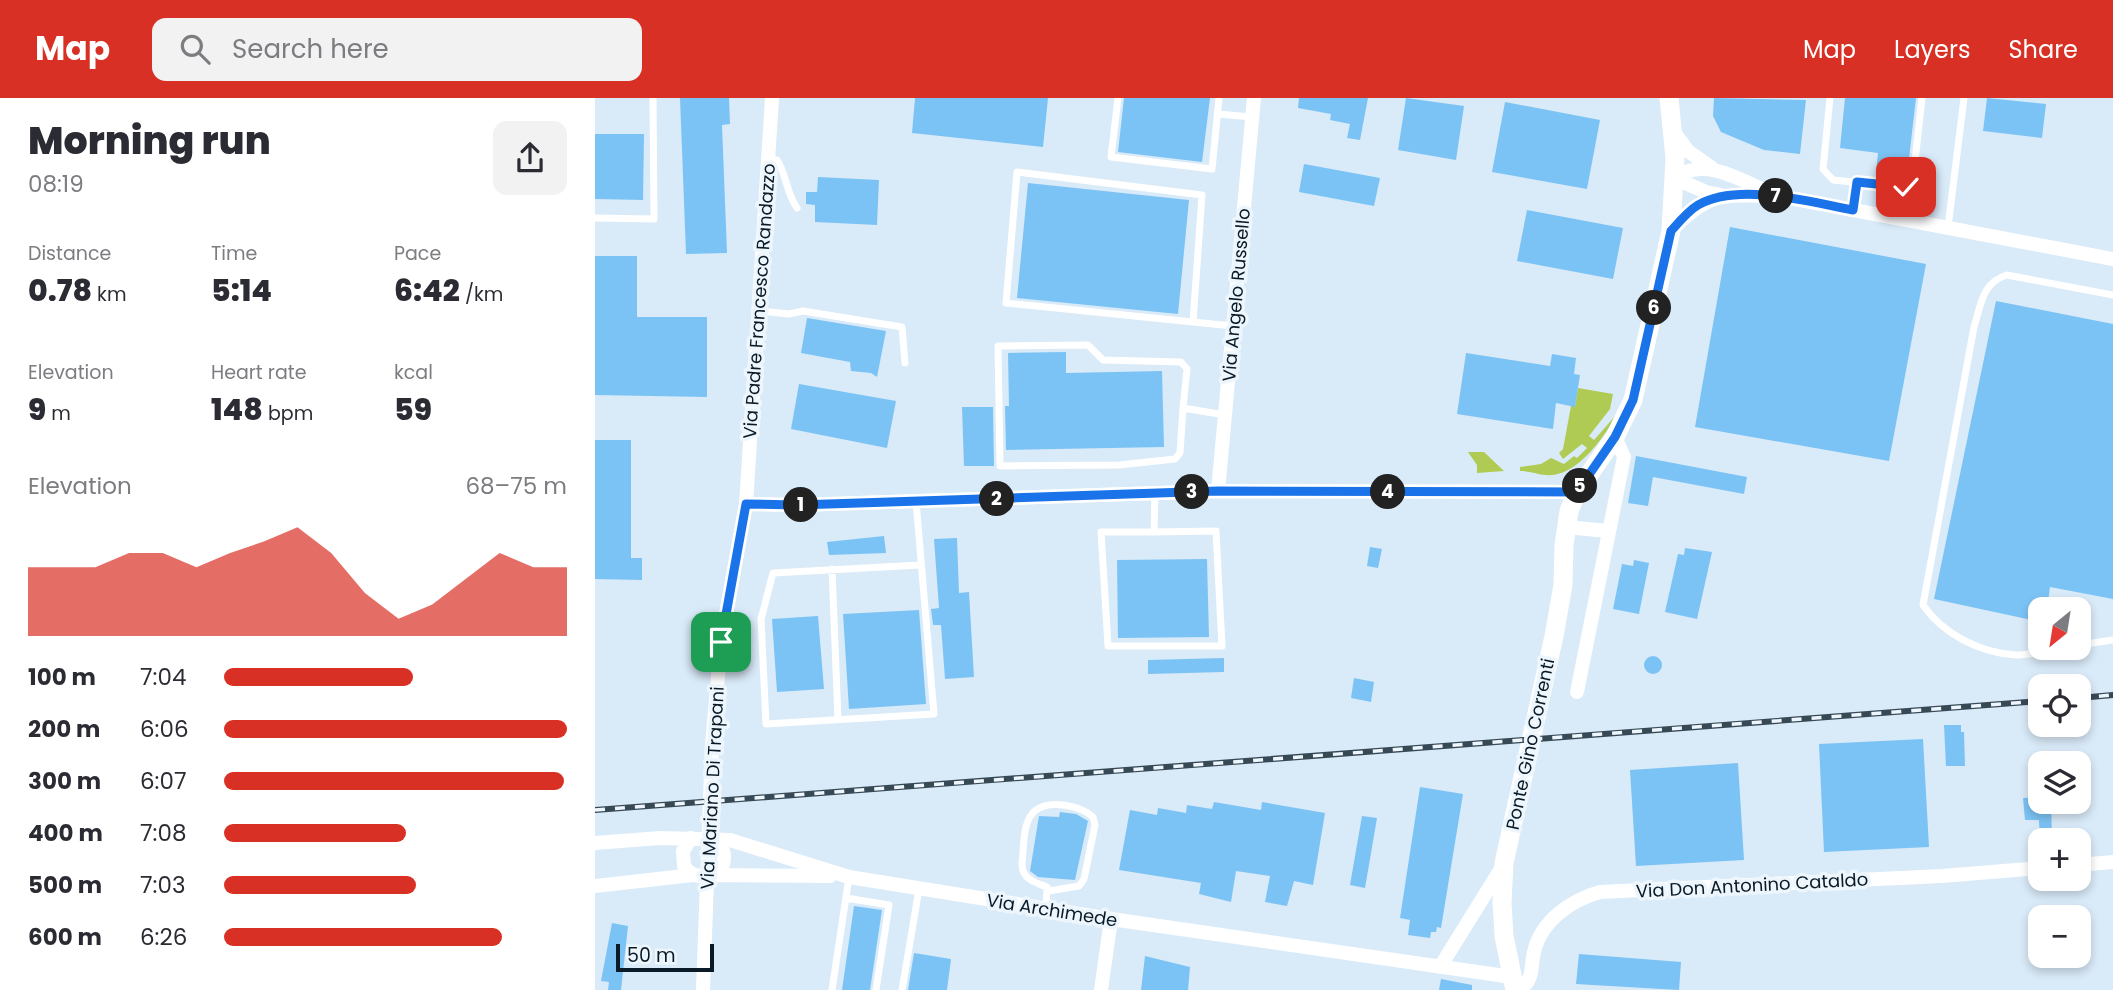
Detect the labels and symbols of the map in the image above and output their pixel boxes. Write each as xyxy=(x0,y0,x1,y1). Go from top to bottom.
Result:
pin xyxy=(1876,157,1936,217)
street label: Via Padre Francesco Randazzo xyxy=(737,162,781,440)
pin: 7 xyxy=(1759,178,1793,214)
street label: Via Angelo Russello xyxy=(1216,207,1256,383)
pin: 6 xyxy=(1637,290,1671,326)
pin: 5 xyxy=(1563,468,1597,504)
pin: 3 xyxy=(1175,474,1209,510)
pin: 4 xyxy=(1371,474,1405,510)
pin: 2 xyxy=(979,482,1015,516)
pin: 1 xyxy=(783,488,819,522)
north arrow xyxy=(2028,597,2091,660)
pin xyxy=(691,612,751,672)
street label: Ponte Gino Correnti xyxy=(1500,656,1560,832)
street label: Via Mariano Di Trapani xyxy=(694,686,730,890)
street label: Via Don Antonino Cataldo xyxy=(1635,866,1869,904)
street label: Via Archimede xyxy=(985,887,1119,933)
scale bar xyxy=(616,941,714,973)

